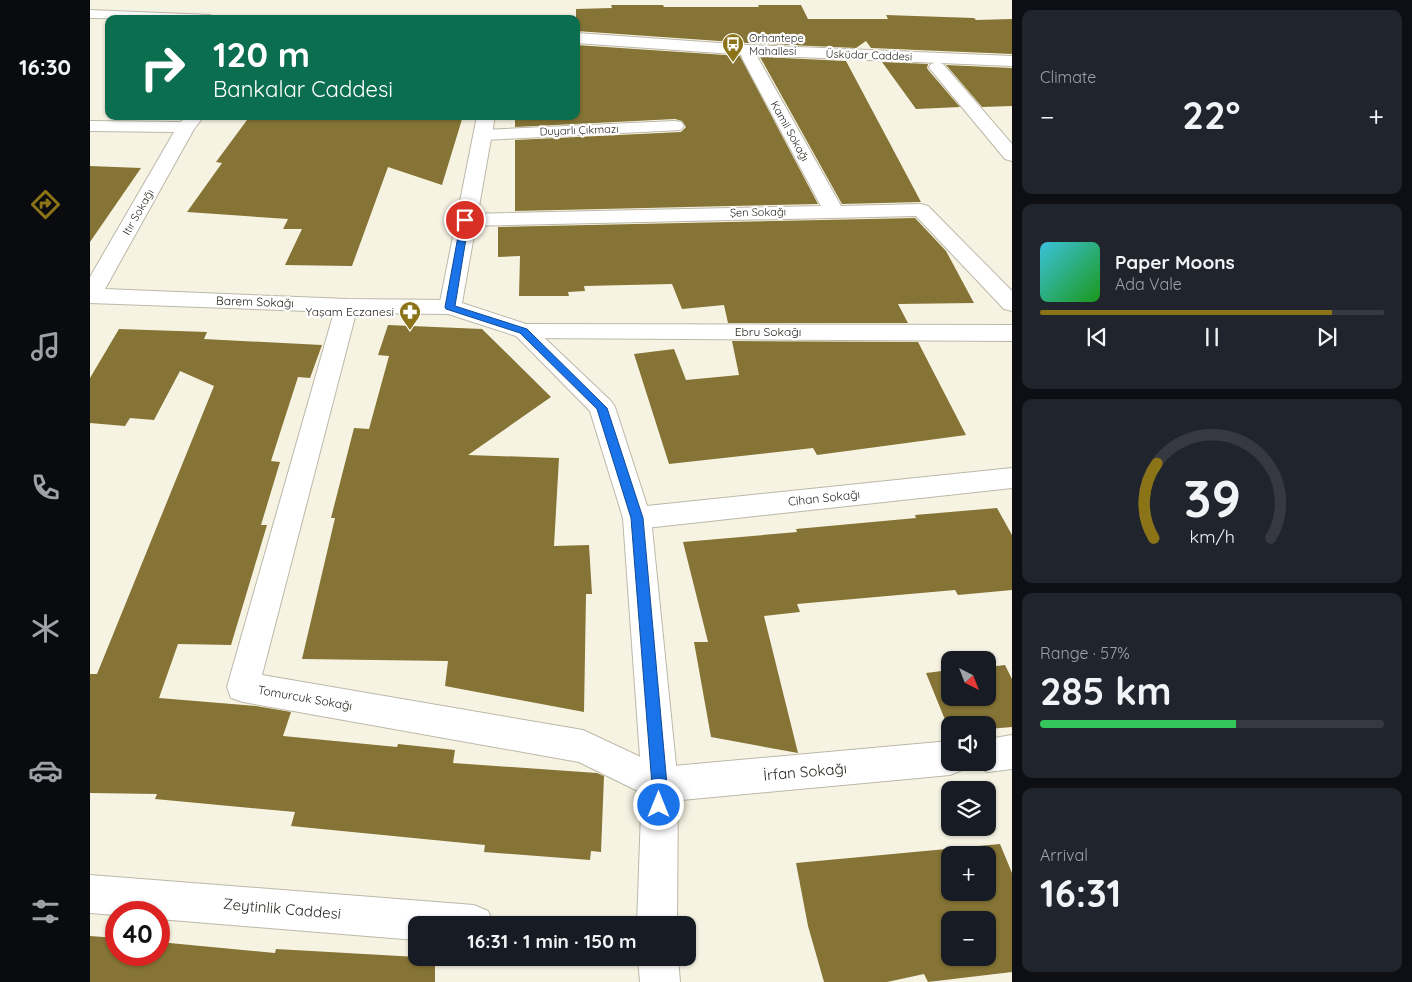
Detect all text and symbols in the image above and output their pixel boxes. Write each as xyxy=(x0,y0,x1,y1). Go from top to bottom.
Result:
place label: Orhantepe Mahallesi xyxy=(749,31,804,58)
text: 120 m xyxy=(213,32,310,76)
bus stop icon: Orhantepe Mahallesi xyxy=(721,32,745,63)
icon: right xyxy=(130,35,195,100)
street label: Üsküdar Caddesi xyxy=(825,46,913,64)
text: 16:30 xyxy=(19,53,71,81)
text: Climate xyxy=(1040,67,1096,87)
text: Bankalar Caddesi xyxy=(213,75,393,103)
text: 22° xyxy=(1182,91,1240,139)
street label: Kamil Sokağı xyxy=(768,98,812,164)
text: − xyxy=(1040,99,1055,134)
text: + xyxy=(1368,99,1384,134)
street label: Duyarlı Çıkmazı xyxy=(539,122,619,138)
icon: directions xyxy=(28,187,63,222)
street label: Itır Sokağı xyxy=(119,187,157,237)
pin xyxy=(444,199,486,241)
street label: Şen Sokağı xyxy=(730,205,786,219)
icon: arrive xyxy=(451,206,479,234)
text: Paper Moons xyxy=(1115,250,1235,274)
text: Ada Vale xyxy=(1115,274,1182,294)
street label: Barem Sokağı xyxy=(216,293,294,310)
pharmacy icon: Yaşam Eczanesi xyxy=(398,300,422,331)
place label: Yaşam Eczanesi xyxy=(305,304,394,319)
icon: previous xyxy=(1083,323,1111,351)
icon: pause xyxy=(1198,323,1226,351)
icon: next xyxy=(1313,323,1341,351)
street label: Ebru Sokağı xyxy=(735,324,801,339)
icon: music xyxy=(28,329,63,364)
text: 39 xyxy=(1183,465,1241,530)
icon: phone xyxy=(28,470,63,505)
street label: Cihan Sokağı xyxy=(787,486,861,509)
text: km/h xyxy=(1189,525,1235,547)
icon: climate xyxy=(28,611,63,646)
text: Range · 57% xyxy=(1040,643,1130,663)
north arrow xyxy=(941,651,996,706)
map controls xyxy=(941,651,996,966)
text: 285 km xyxy=(1040,667,1172,715)
street label: Tomurcuk Sokağı xyxy=(257,682,353,713)
button: sound xyxy=(941,716,996,771)
icon: car xyxy=(28,753,63,788)
street label: İrfan Sokağı xyxy=(762,758,848,785)
position arrow xyxy=(632,778,684,830)
button: layers xyxy=(941,781,996,836)
text: Arrival xyxy=(1040,845,1088,865)
button: + xyxy=(941,846,996,901)
text: 16:31 xyxy=(1040,869,1121,917)
icon: filters xyxy=(28,894,63,929)
street label: Zeytinlik Caddesi xyxy=(222,894,342,923)
speed limit sign: 40 xyxy=(105,901,170,966)
button: − xyxy=(941,911,996,966)
text: 16:31 · 1 min · 150 m xyxy=(467,929,637,953)

